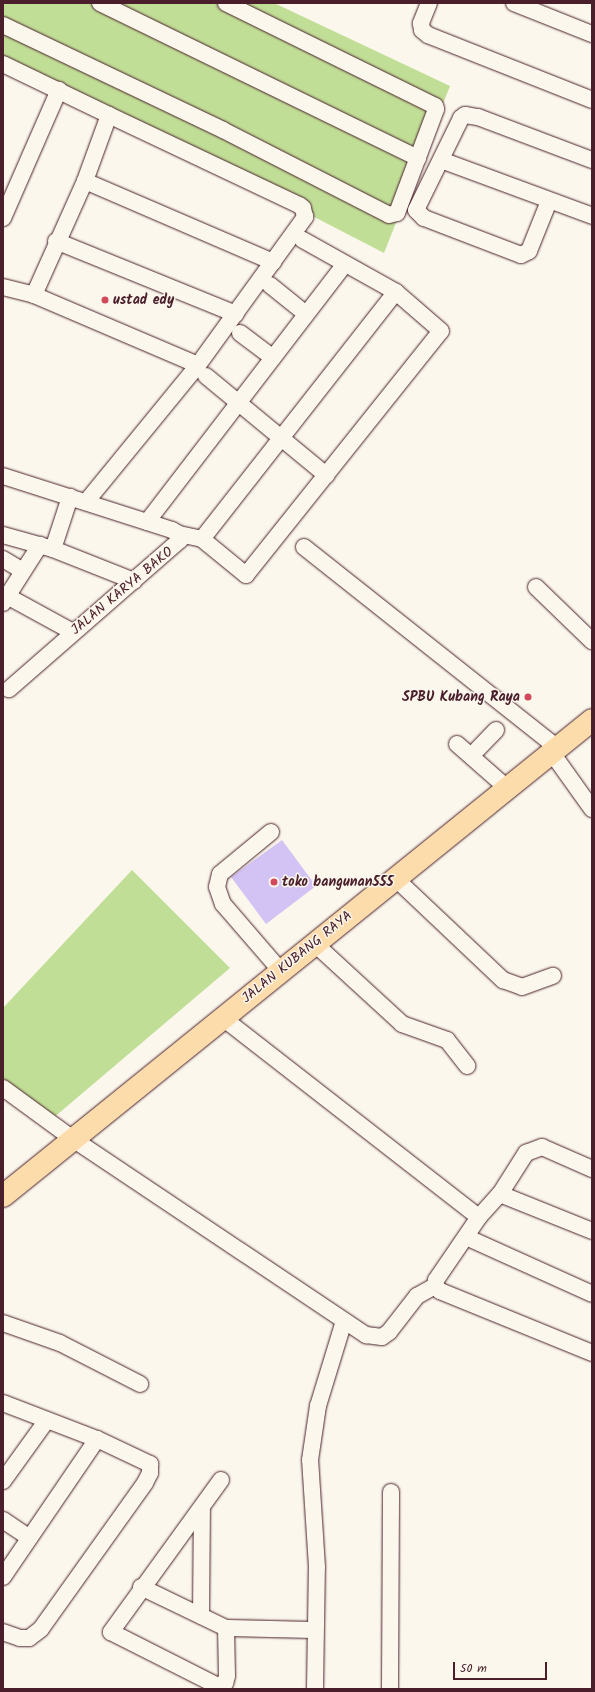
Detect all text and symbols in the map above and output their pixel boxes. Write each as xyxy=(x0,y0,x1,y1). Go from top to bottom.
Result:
place label: ustad edy xyxy=(113,292,174,308)
marker: ustad edy xyxy=(100,295,110,305)
street label: JALAN KARYA BAKO xyxy=(68,544,176,638)
place label: SPBU Kubang Raya xyxy=(402,689,520,705)
marker: SPBU Kubang Raya xyxy=(523,692,533,702)
place label: toko bangunan555 xyxy=(282,874,394,890)
marker: toko bangunan555 xyxy=(269,877,279,887)
street label: JALAN KUBANG RAYA xyxy=(238,907,356,1007)
scale bar xyxy=(455,1654,549,1680)
text: 50 m xyxy=(460,1659,487,1678)

